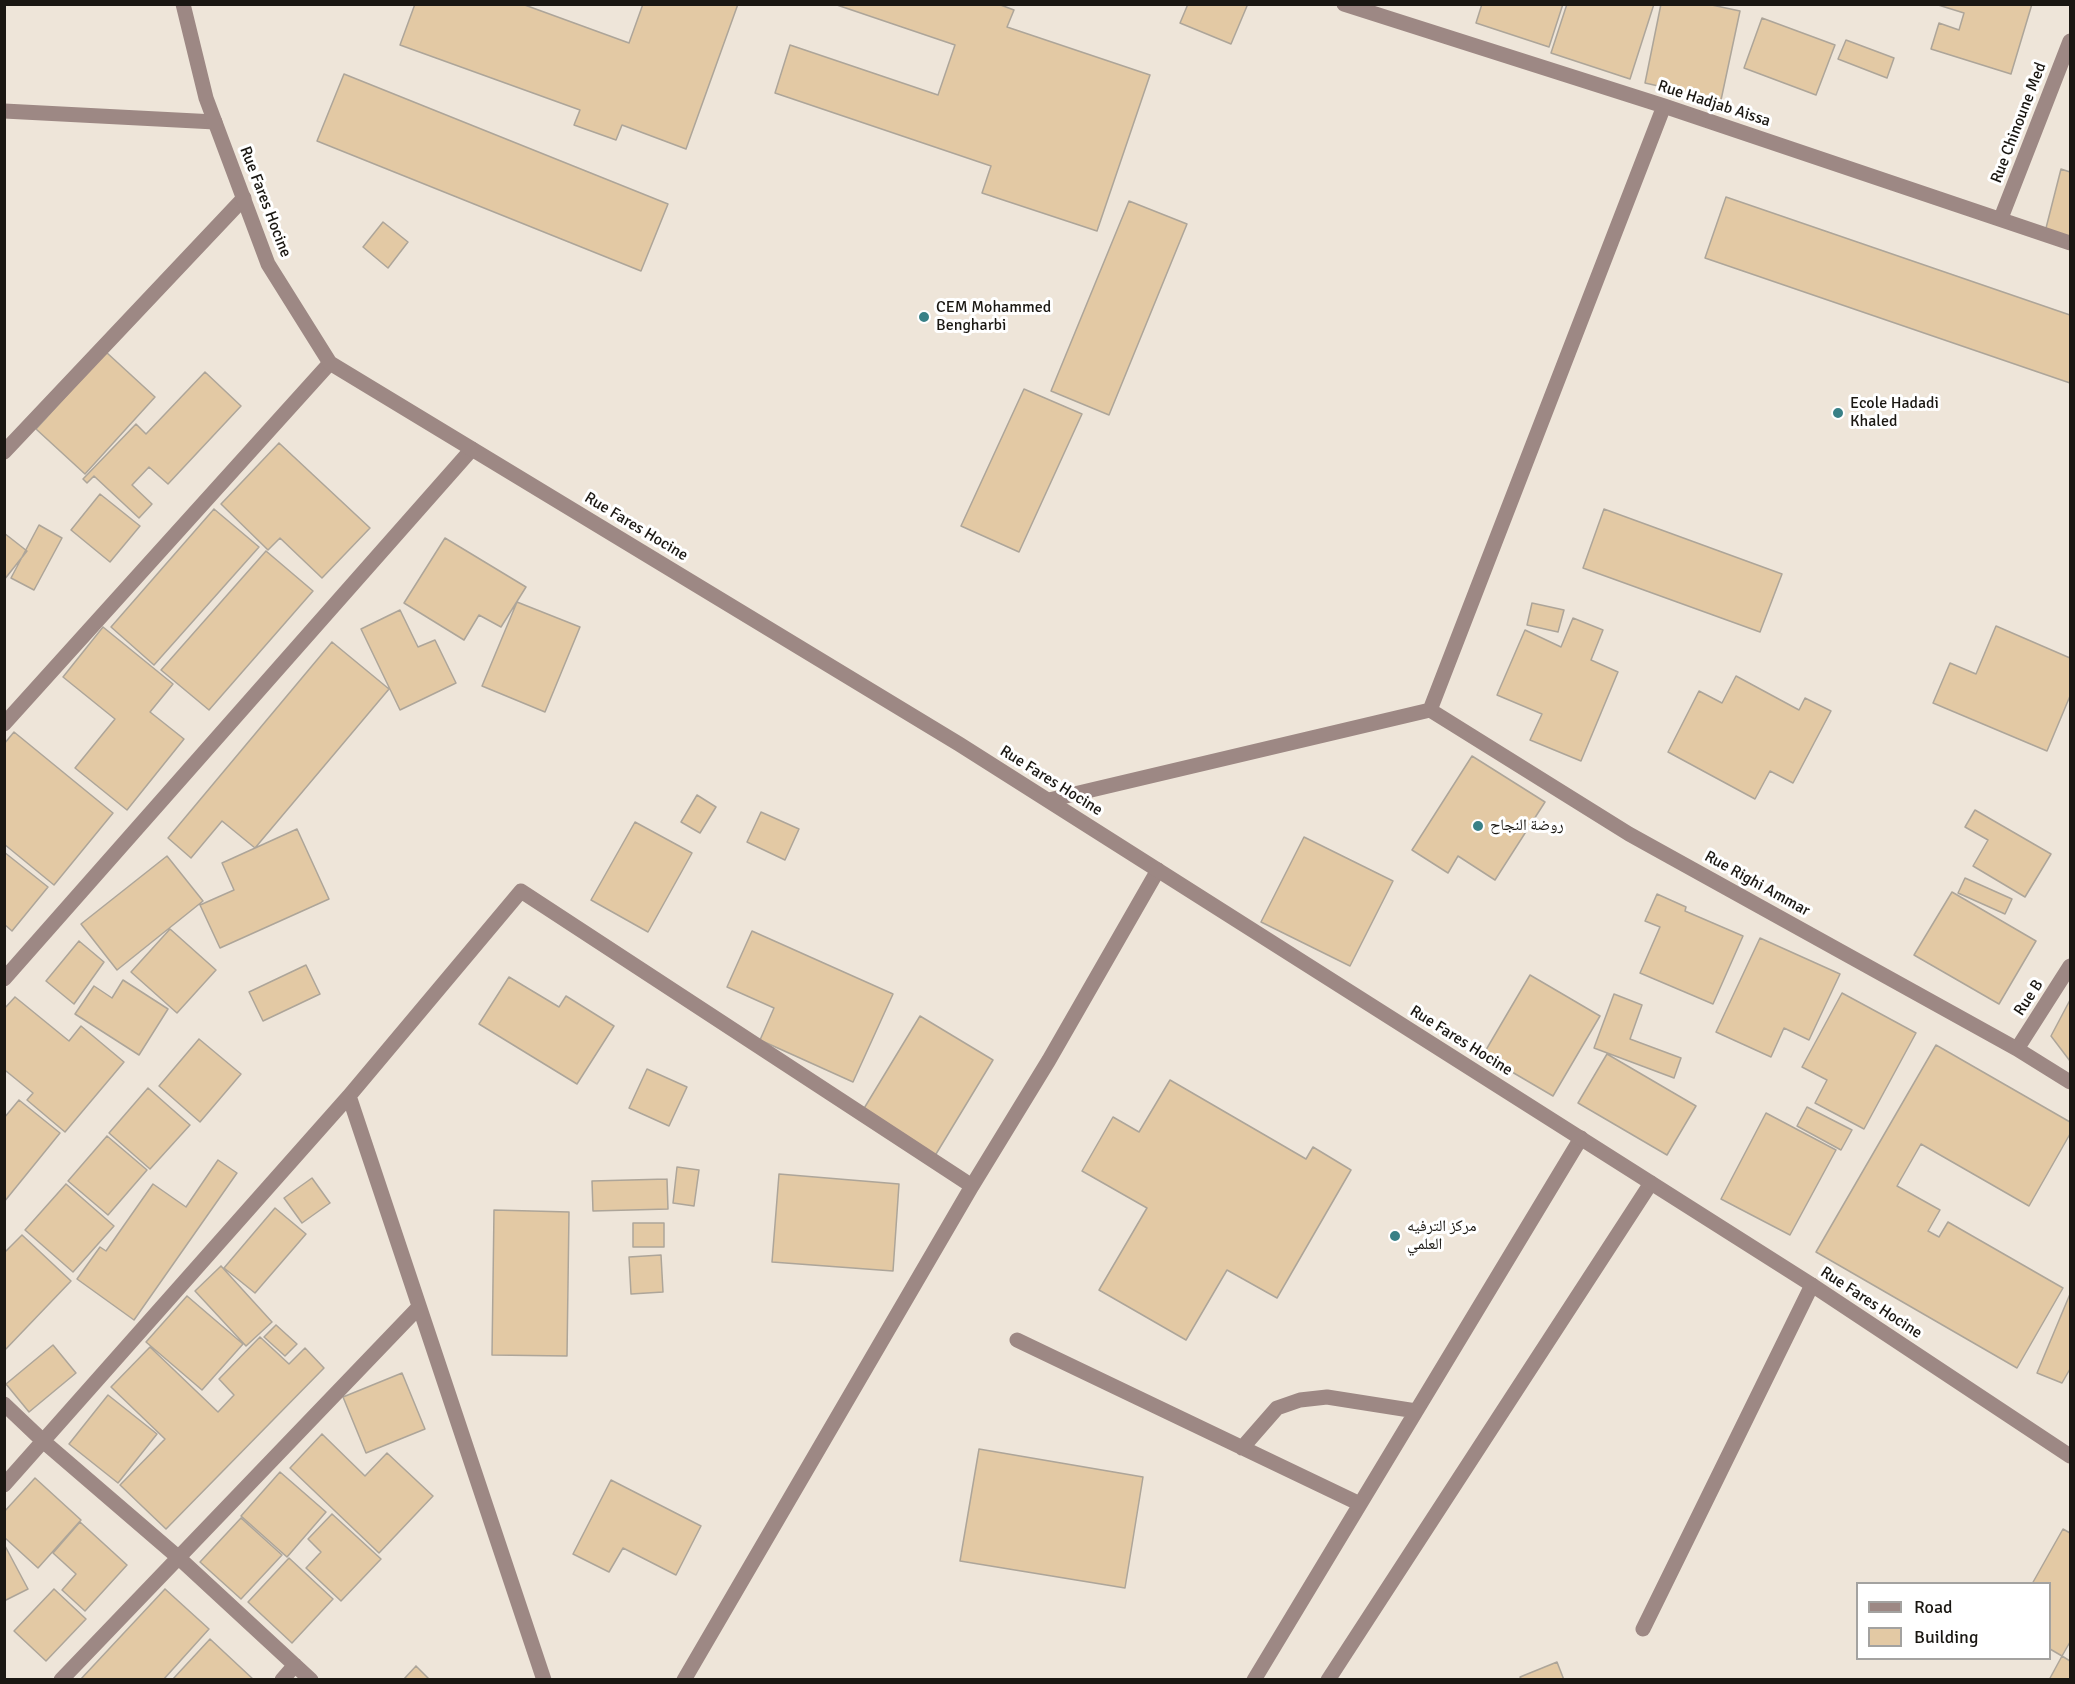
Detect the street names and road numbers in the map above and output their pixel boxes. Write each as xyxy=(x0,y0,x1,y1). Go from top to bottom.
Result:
street label: Rue Chinoune Med xyxy=(1987,60,2051,186)
street label: Rue Hadjab Aissa xyxy=(1655,77,1773,131)
street label: Rue Fares Hocine xyxy=(235,144,295,260)
street label: Rue Fares Hocine xyxy=(581,489,691,565)
street label: Rue Fares Hocine xyxy=(996,742,1106,820)
street label: Rue Righi Ammar xyxy=(1701,847,1813,921)
street label: Rue B xyxy=(2010,976,2048,1020)
street label: Rue Fares Hocine xyxy=(1406,1002,1516,1080)
street label: Rue Fares Hocine xyxy=(1817,1263,1925,1343)

